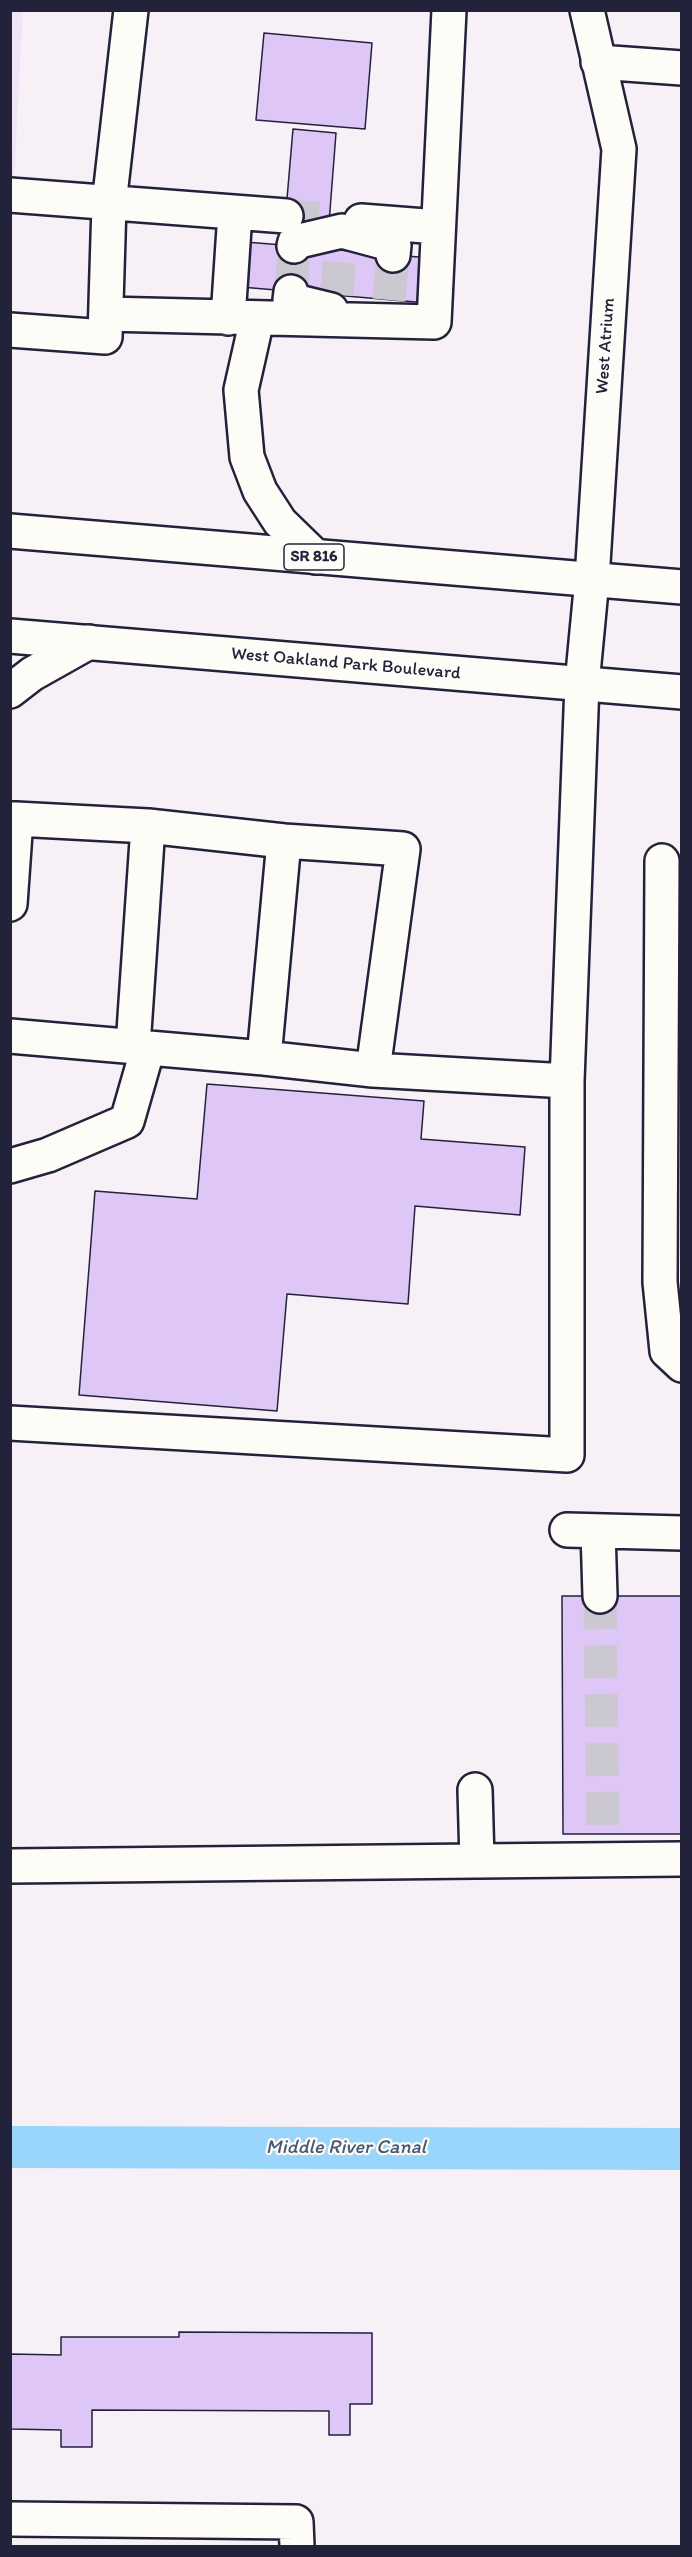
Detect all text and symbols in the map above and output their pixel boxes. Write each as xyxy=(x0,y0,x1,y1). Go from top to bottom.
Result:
street label: West Atrium xyxy=(592,297,620,395)
road number: SR 816 xyxy=(284,544,344,570)
street label: West Oakland Park Boulevard xyxy=(230,643,462,685)
water label: Middle River Canal xyxy=(266,2136,426,2160)

